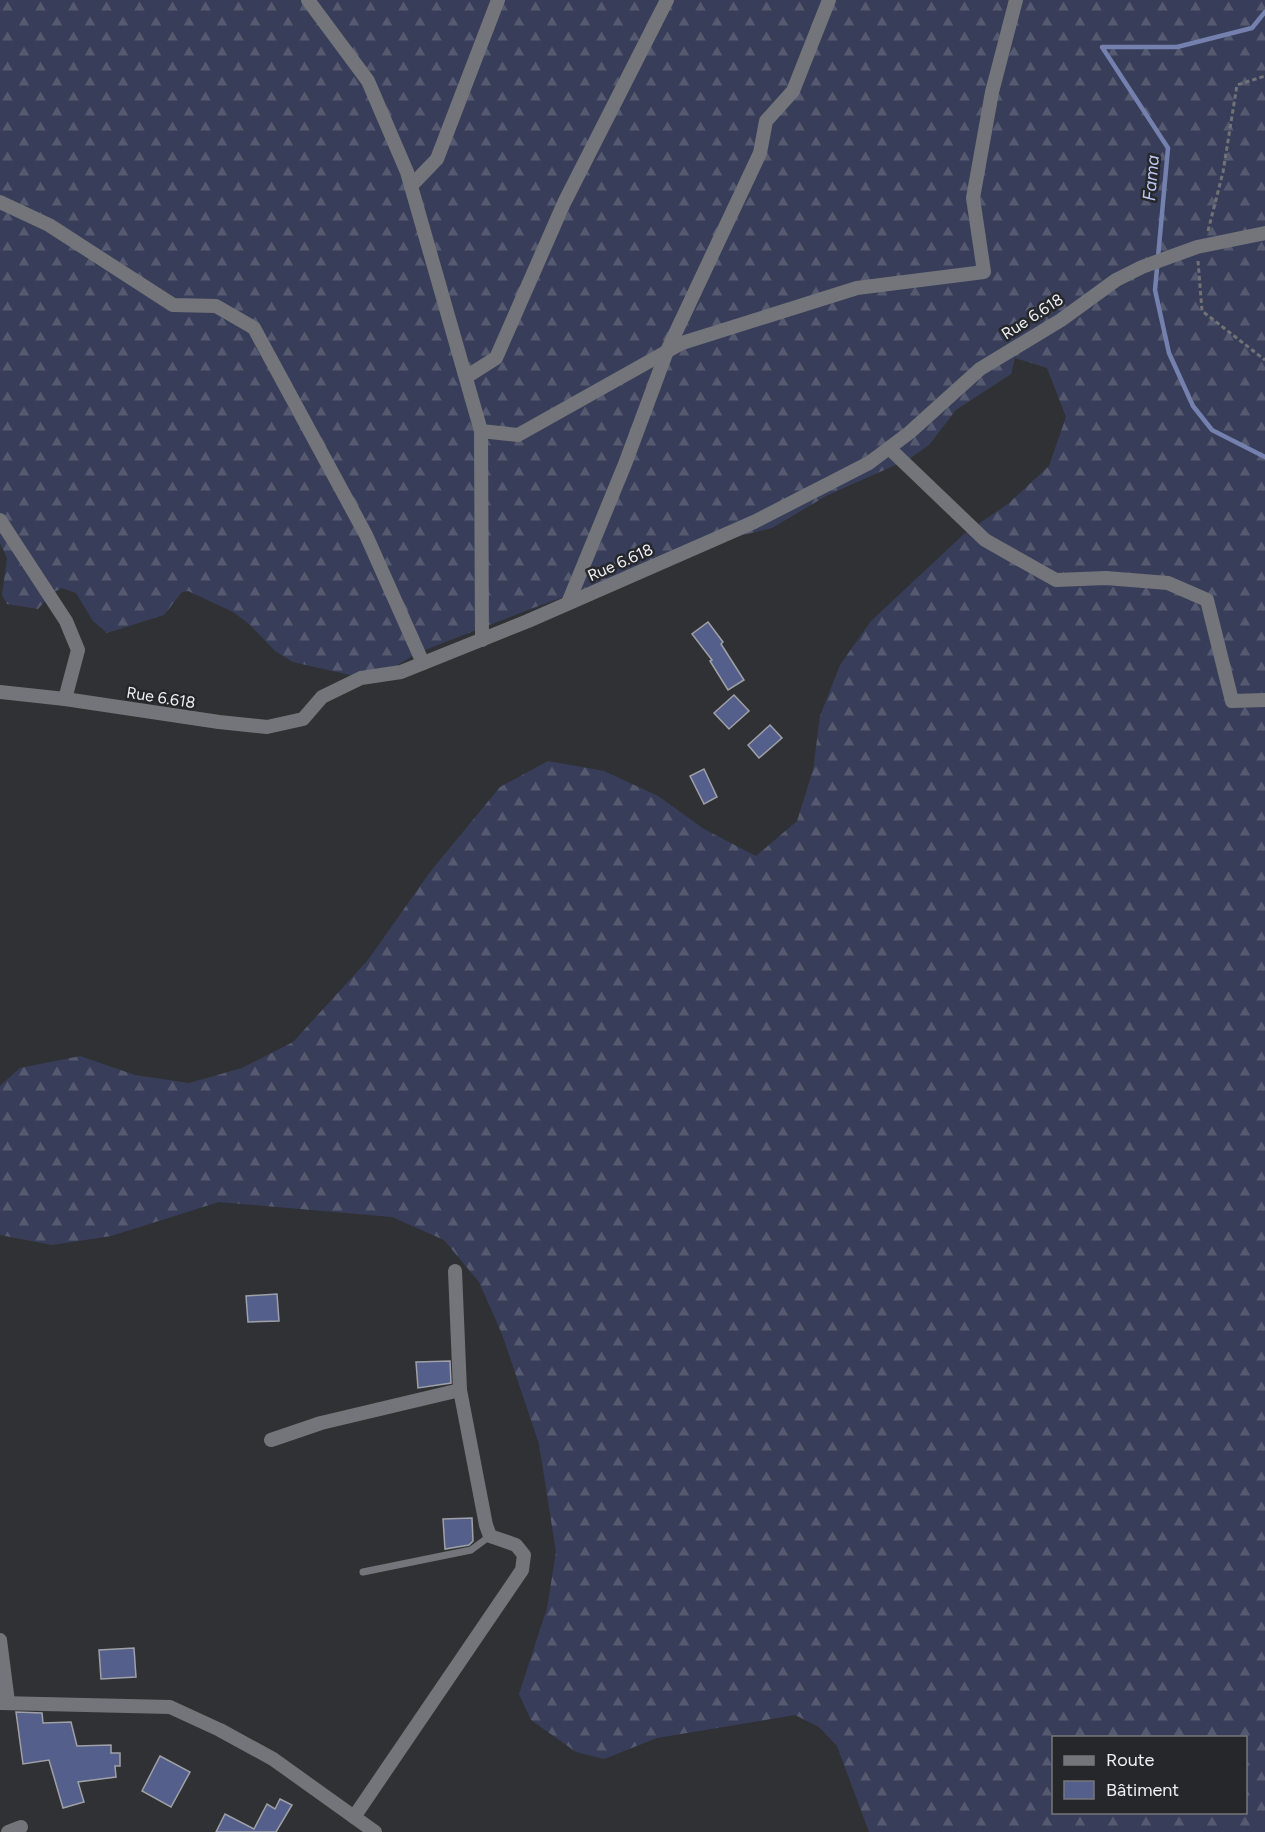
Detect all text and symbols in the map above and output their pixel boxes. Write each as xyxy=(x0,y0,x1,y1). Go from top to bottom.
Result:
water label: Fama xyxy=(1138,154,1164,202)
street label: Rue 6.618 xyxy=(998,290,1067,343)
street label: Rue 6.618 xyxy=(585,540,656,585)
street label: Rue 6.618 xyxy=(125,683,197,712)
legend xyxy=(1052,1736,1247,1814)
text: Route xyxy=(1106,1749,1155,1771)
text: Bâtiment xyxy=(1106,1779,1179,1801)

